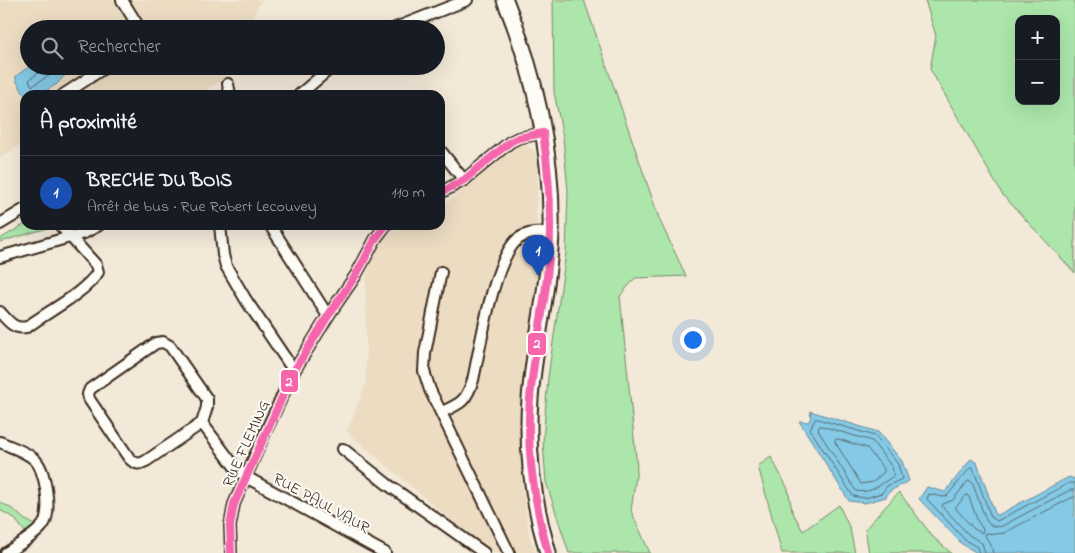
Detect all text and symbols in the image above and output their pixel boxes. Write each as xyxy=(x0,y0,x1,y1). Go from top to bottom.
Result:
map controls xyxy=(1015,15,1060,105)
button: + xyxy=(1015,15,1060,60)
search box xyxy=(20,20,445,75)
icon: search xyxy=(38,34,66,62)
text: Rechercher xyxy=(78,34,161,61)
button: − xyxy=(1015,60,1060,105)
text: À proximité xyxy=(40,108,137,138)
text: BRECHE DU BOIS xyxy=(87,168,232,195)
text: 1 xyxy=(53,181,59,205)
text: 110 m xyxy=(391,181,425,205)
text: Arrêt de bus · Rue Robert Lecouvey xyxy=(87,195,317,219)
pin: 1 xyxy=(522,235,554,276)
your location xyxy=(680,327,706,353)
line badge: 2 xyxy=(527,332,547,356)
text: 2 xyxy=(533,334,541,355)
line badge: 2 xyxy=(280,369,299,393)
text: 2 xyxy=(285,372,293,393)
street label: RUE FLEMING xyxy=(217,396,277,491)
street label: RUE PAUL VAUR xyxy=(268,467,374,540)

